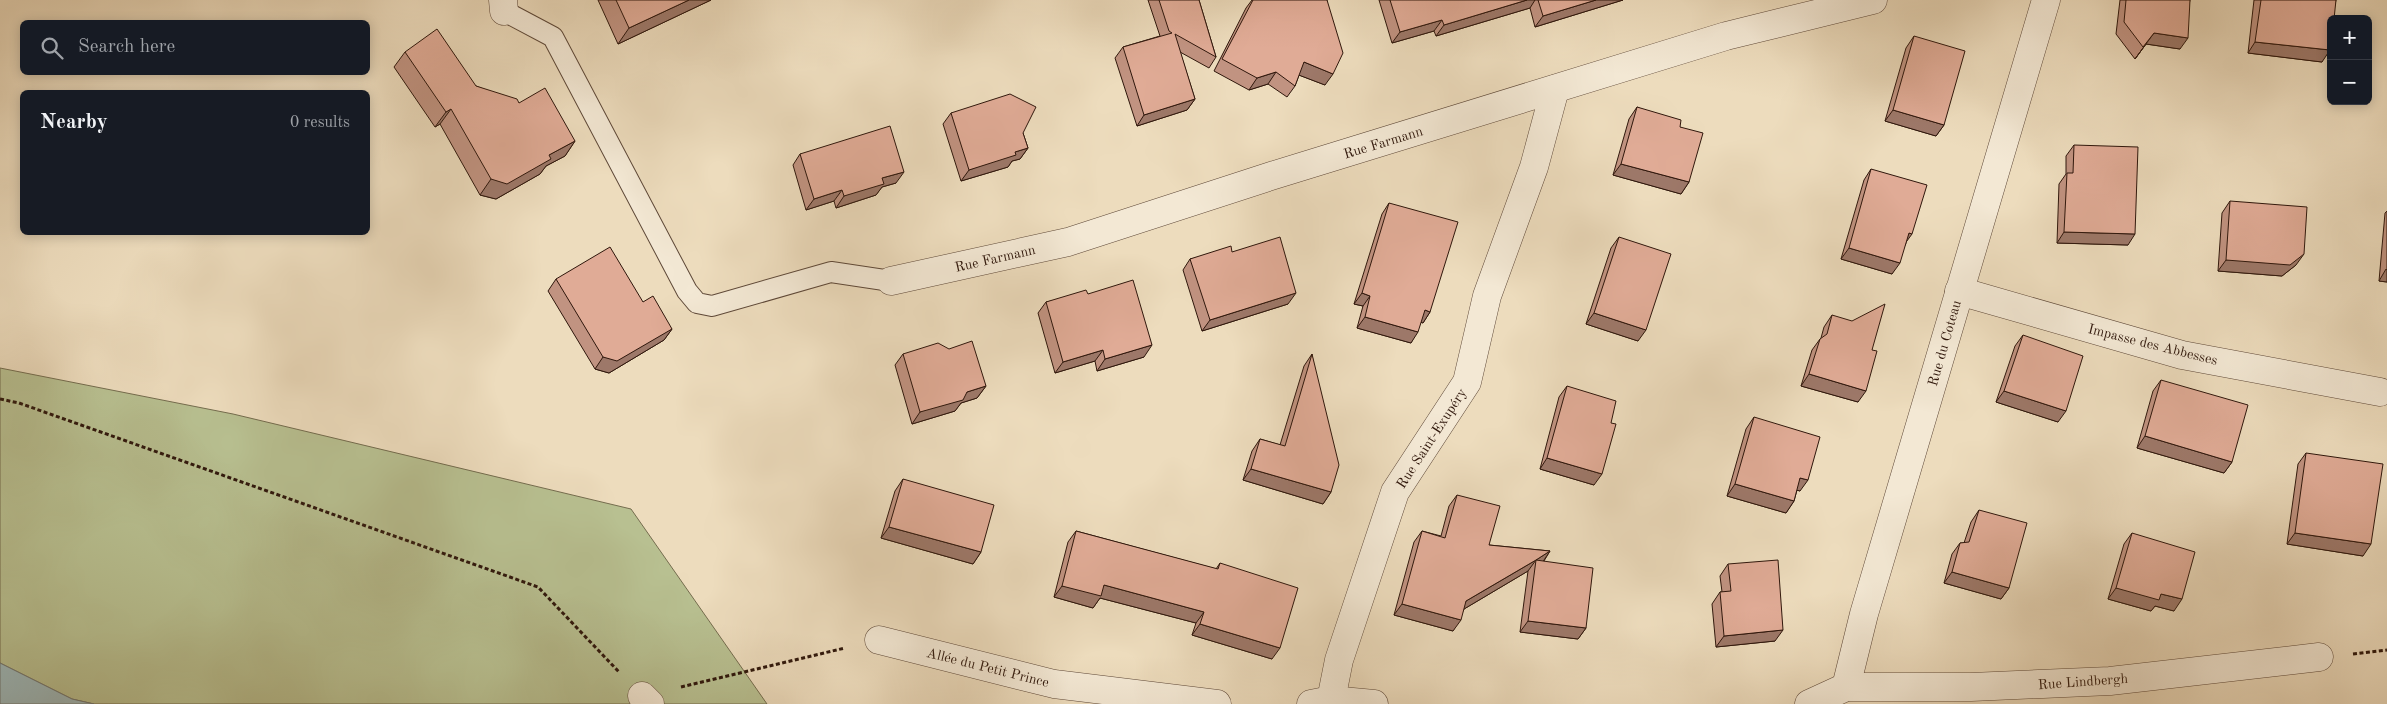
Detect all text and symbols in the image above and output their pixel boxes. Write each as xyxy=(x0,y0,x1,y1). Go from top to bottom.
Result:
map controls xyxy=(2327,15,2372,105)
button: + xyxy=(2327,15,2372,60)
search box xyxy=(20,20,370,75)
icon: search xyxy=(38,34,66,62)
text: Search here xyxy=(78,38,175,57)
button: − xyxy=(2327,60,2372,105)
text: Nearby xyxy=(40,112,108,133)
text: 0 results xyxy=(290,115,350,131)
street label: Rue Farmann xyxy=(1342,124,1425,162)
street label: Rue Farmann xyxy=(954,243,1037,275)
street label: Rue du Coteau xyxy=(1926,298,1964,388)
street label: Impasse des Abbesses xyxy=(2086,322,2219,368)
street label: Rue Saint-Exupéry xyxy=(1394,386,1470,491)
street label: Allée du Petit Prince xyxy=(925,646,1050,690)
street label: Rue Lindbergh xyxy=(2037,672,2129,692)

